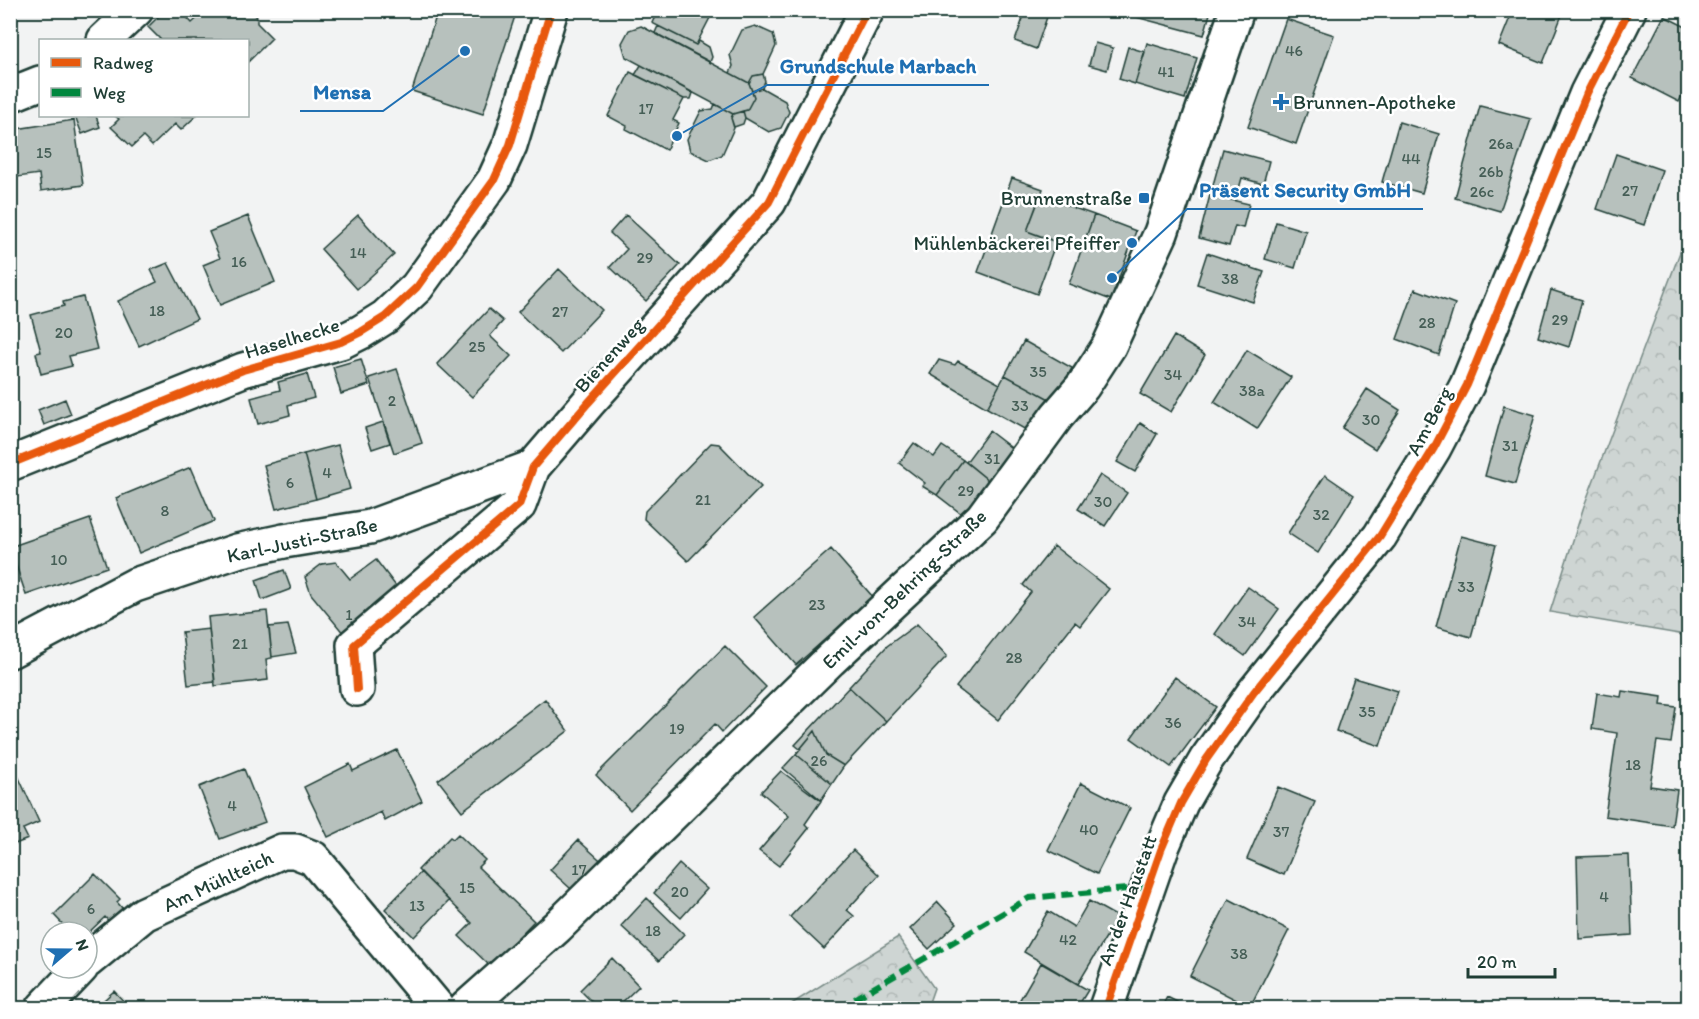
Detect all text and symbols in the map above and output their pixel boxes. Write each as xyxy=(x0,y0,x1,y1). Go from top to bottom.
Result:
legend xyxy=(39,39,249,117)
house number: 46 xyxy=(1285,41,1303,60)
callout: Grundschule Marbach xyxy=(767,46,989,85)
text: Radweg xyxy=(93,52,154,74)
text: Grundschule Marbach xyxy=(780,53,977,78)
house number: 41 xyxy=(1157,62,1175,81)
callout: Mensa xyxy=(300,72,383,111)
text: Mensa xyxy=(313,79,372,104)
text: Weg xyxy=(93,82,126,104)
place label: Brunnen-Apotheke xyxy=(1293,90,1456,114)
marker: Brunnen-Apotheke xyxy=(1274,95,1288,109)
house number: 17 xyxy=(638,99,654,118)
house number: 26a xyxy=(1488,134,1514,153)
house number: 15 xyxy=(36,143,52,162)
house number: 44 xyxy=(1401,149,1421,168)
house number: 26b xyxy=(1478,162,1504,181)
callout: Präsent Security GmbH xyxy=(1187,170,1423,209)
text: Präsent Security GmbH xyxy=(1199,177,1411,203)
house number: 27 xyxy=(1622,181,1638,200)
house number: 26c xyxy=(1470,182,1494,201)
place label: Brunnenstraße xyxy=(1001,186,1132,210)
marker: Brunnenstraße xyxy=(1137,191,1151,205)
place label: Mühlenbäckerei Pfeiffer xyxy=(913,231,1120,255)
marker: Mühlenbäckerei Pfeiffer xyxy=(1125,236,1139,250)
house number: 14 xyxy=(349,243,367,262)
house number: 29 xyxy=(637,248,653,267)
house number: 16 xyxy=(231,252,247,271)
house number: 38 xyxy=(1221,269,1239,288)
house number: 18 xyxy=(149,301,165,320)
house number: 27 xyxy=(552,302,568,321)
house number: 29 xyxy=(1552,310,1568,329)
street label: Haselhecke xyxy=(242,312,342,364)
street label: Bienenweg xyxy=(569,312,649,397)
house number: 28 xyxy=(1418,313,1436,332)
house number: 20 xyxy=(55,323,73,342)
house number: 25 xyxy=(469,337,485,356)
house number: 35 xyxy=(1029,362,1047,381)
house number: 34 xyxy=(1164,365,1183,384)
house number: 38a xyxy=(1239,381,1266,400)
street label: Am Berg xyxy=(1401,382,1457,459)
house number: 2 xyxy=(388,391,397,410)
house number: 33 xyxy=(1011,396,1029,415)
house number: 30 xyxy=(1362,410,1380,429)
house number: 31 xyxy=(1502,436,1519,455)
house number: 31 xyxy=(984,449,1001,468)
house number: 4 xyxy=(322,463,332,482)
house number: 6 xyxy=(286,473,294,492)
house number: 29 xyxy=(958,481,974,500)
house number: 21 xyxy=(695,490,711,509)
house number: 30 xyxy=(1094,492,1112,511)
house number: 8 xyxy=(161,501,170,520)
street label: Emil-von-Behring-Straße xyxy=(817,504,991,674)
house number: 32 xyxy=(1312,505,1330,524)
street label: Karl-Justi-Straße xyxy=(224,512,380,568)
house number: 10 xyxy=(50,550,68,569)
house number: 33 xyxy=(1457,577,1475,596)
house number: 23 xyxy=(808,595,826,614)
house number: 1 xyxy=(345,605,353,624)
house number: 34 xyxy=(1238,612,1257,631)
house number: 21 xyxy=(232,634,248,653)
house number: 28 xyxy=(1005,648,1023,667)
house number: 35 xyxy=(1358,702,1376,721)
house number: 36 xyxy=(1164,713,1182,732)
house number: 19 xyxy=(669,719,685,738)
house number: 26 xyxy=(811,751,827,770)
house number: 18 xyxy=(1625,755,1641,774)
house number: 4 xyxy=(227,796,237,815)
house number: 40 xyxy=(1079,820,1099,839)
house number: 37 xyxy=(1273,822,1289,841)
street label: An der Haustatt xyxy=(1092,831,1162,969)
street label: Am Mühlteich xyxy=(159,845,277,917)
house number: 17 xyxy=(571,860,587,879)
house number: 15 xyxy=(459,878,475,897)
house number: 20 xyxy=(671,882,689,901)
house number: 4 xyxy=(1599,887,1609,906)
house number: 13 xyxy=(409,896,425,915)
house number: 6 xyxy=(87,899,95,918)
north arrow xyxy=(39,920,99,980)
house number: 18 xyxy=(645,921,661,940)
house number: 42 xyxy=(1059,930,1078,949)
text: N xyxy=(72,937,93,953)
scale bar xyxy=(1468,941,1555,979)
house number: 38 xyxy=(1230,944,1248,963)
text: 20 m xyxy=(1477,951,1517,973)

